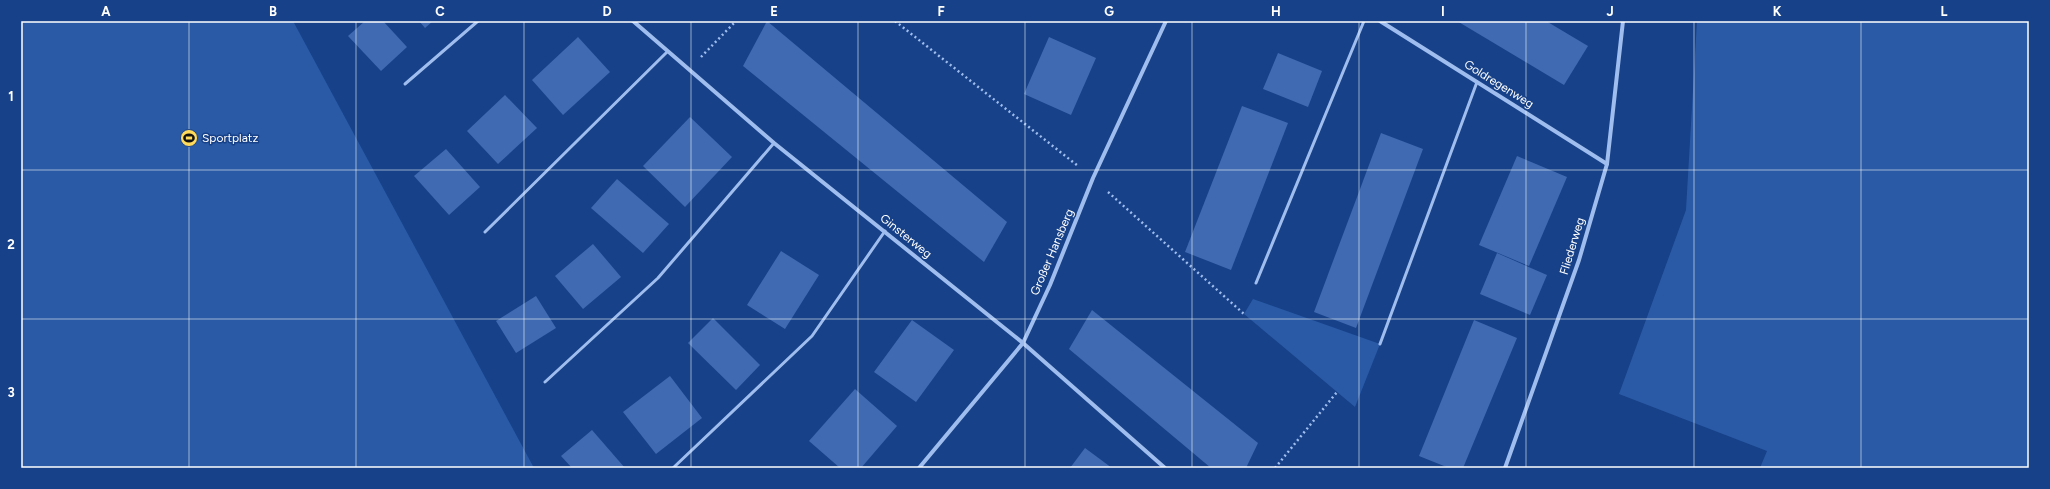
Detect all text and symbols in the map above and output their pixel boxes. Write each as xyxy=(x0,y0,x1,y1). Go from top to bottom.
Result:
text: A xyxy=(101,4,111,19)
text: B xyxy=(269,4,277,19)
text: C xyxy=(435,4,445,19)
text: D xyxy=(602,4,612,19)
text: E xyxy=(770,4,778,19)
text: F xyxy=(937,4,945,19)
text: G xyxy=(1104,4,1114,19)
text: H xyxy=(1271,4,1281,19)
text: I xyxy=(1441,4,1445,19)
text: J xyxy=(1606,4,1614,19)
text: K xyxy=(1773,4,1782,19)
text: L xyxy=(1941,4,1948,19)
street label: Goldregenweg xyxy=(1462,57,1536,111)
text: 1 xyxy=(8,89,14,104)
sports icon: Sportplatz xyxy=(179,128,199,148)
place label: Sportplatz xyxy=(202,131,258,145)
street label: Großer Hansberg xyxy=(1027,207,1077,297)
street label: Ginsterweg xyxy=(877,211,935,261)
street label: Fliederweg xyxy=(1557,216,1587,276)
text: 2 xyxy=(7,237,15,252)
text: 3 xyxy=(7,385,15,400)

